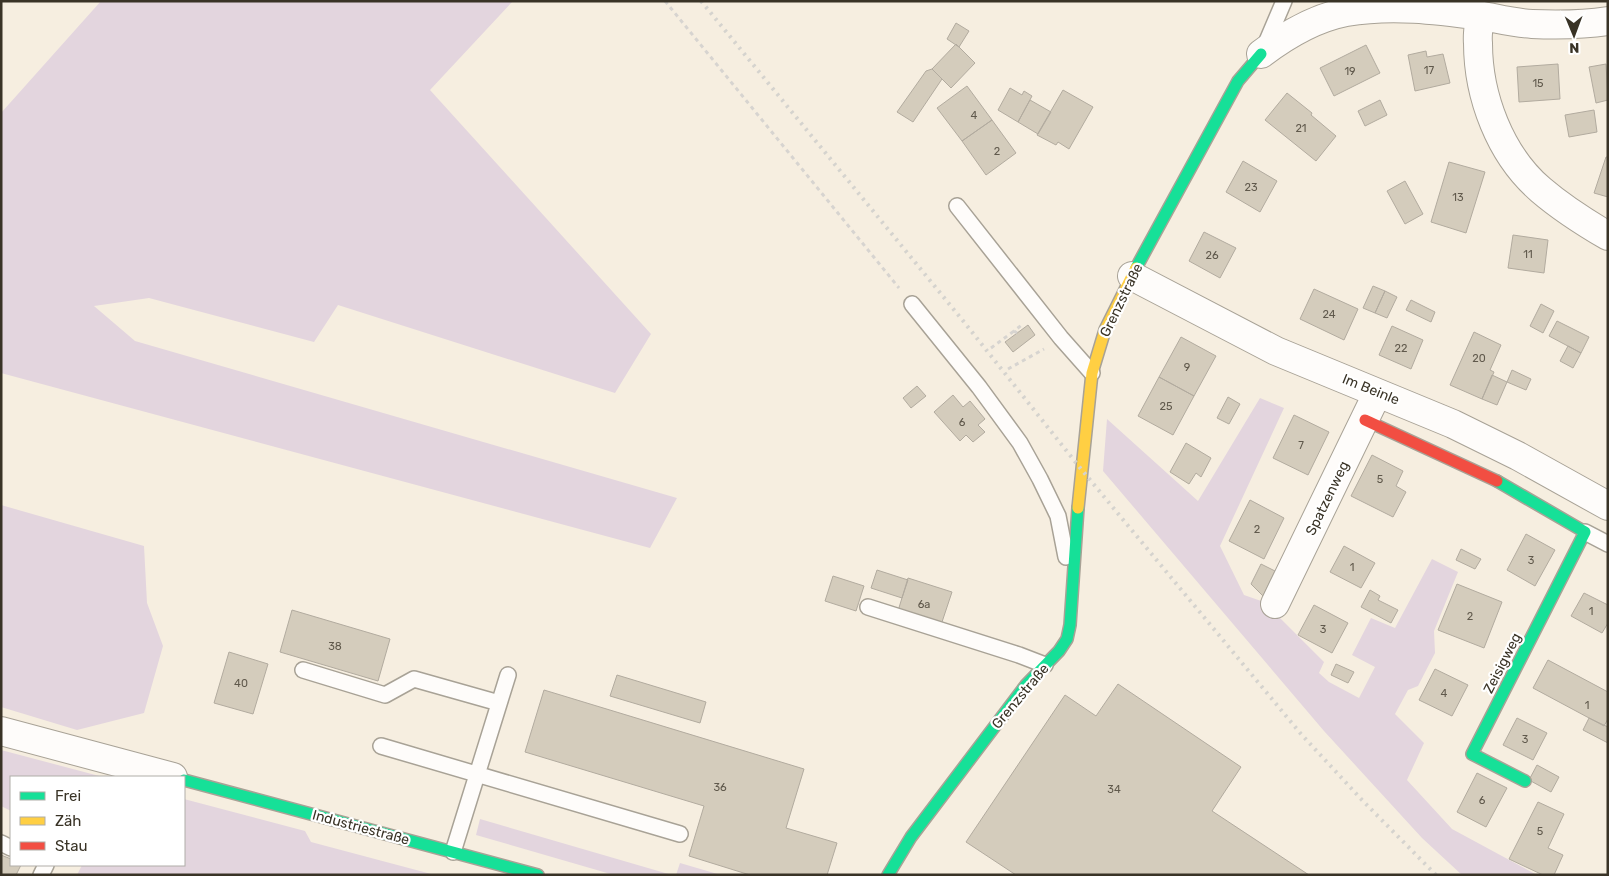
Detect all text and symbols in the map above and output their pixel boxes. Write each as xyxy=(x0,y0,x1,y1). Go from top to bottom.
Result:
north arrow xyxy=(1549,10,1599,60)
text: N xyxy=(1569,39,1579,56)
house number: 17 xyxy=(1424,64,1435,77)
house number: 19 xyxy=(1344,65,1356,78)
house number: 15 xyxy=(1532,77,1544,90)
house number: 4 xyxy=(971,109,978,122)
house number: 21 xyxy=(1295,122,1307,135)
house number: 2 xyxy=(994,145,1000,158)
house number: 23 xyxy=(1244,181,1258,194)
house number: 13 xyxy=(1452,191,1464,204)
house number: 11 xyxy=(1523,248,1533,261)
house number: 26 xyxy=(1205,249,1219,262)
street label: Grenzstraße xyxy=(1096,260,1147,340)
house number: 24 xyxy=(1322,308,1336,321)
house number: 22 xyxy=(1395,342,1407,355)
house number: 20 xyxy=(1472,352,1486,365)
house number: 9 xyxy=(1184,361,1190,374)
street label: Im Beinle xyxy=(1340,370,1402,409)
house number: 25 xyxy=(1160,400,1173,413)
house number: 6 xyxy=(959,416,966,429)
house number: 7 xyxy=(1298,439,1304,452)
street label: Spatzenweg xyxy=(1302,458,1353,538)
house number: 5 xyxy=(1377,473,1384,486)
house number: 2 xyxy=(1254,523,1260,536)
house number: 3 xyxy=(1528,554,1535,567)
house number: 1 xyxy=(1350,561,1354,574)
house number: 6a xyxy=(918,598,930,611)
house number: 1 xyxy=(1589,605,1593,618)
house number: 2 xyxy=(1467,610,1473,623)
house number: 3 xyxy=(1320,623,1327,636)
street label: Zeisigweg xyxy=(1480,630,1525,696)
house number: 38 xyxy=(328,640,342,653)
street label: Grenzstraße xyxy=(988,660,1053,732)
house number: 40 xyxy=(234,677,248,690)
house number: 4 xyxy=(1441,687,1448,700)
house number: 1 xyxy=(1585,699,1589,712)
house number: 3 xyxy=(1522,733,1529,746)
legend xyxy=(10,776,185,866)
house number: 36 xyxy=(713,781,727,794)
house number: 34 xyxy=(1107,783,1121,796)
text: Frei xyxy=(55,787,81,805)
house number: 6 xyxy=(1479,794,1486,807)
street label: Industriestraße xyxy=(310,806,411,849)
text: Zäh xyxy=(55,812,81,830)
house number: 5 xyxy=(1537,825,1544,838)
text: Stau xyxy=(55,837,88,855)

